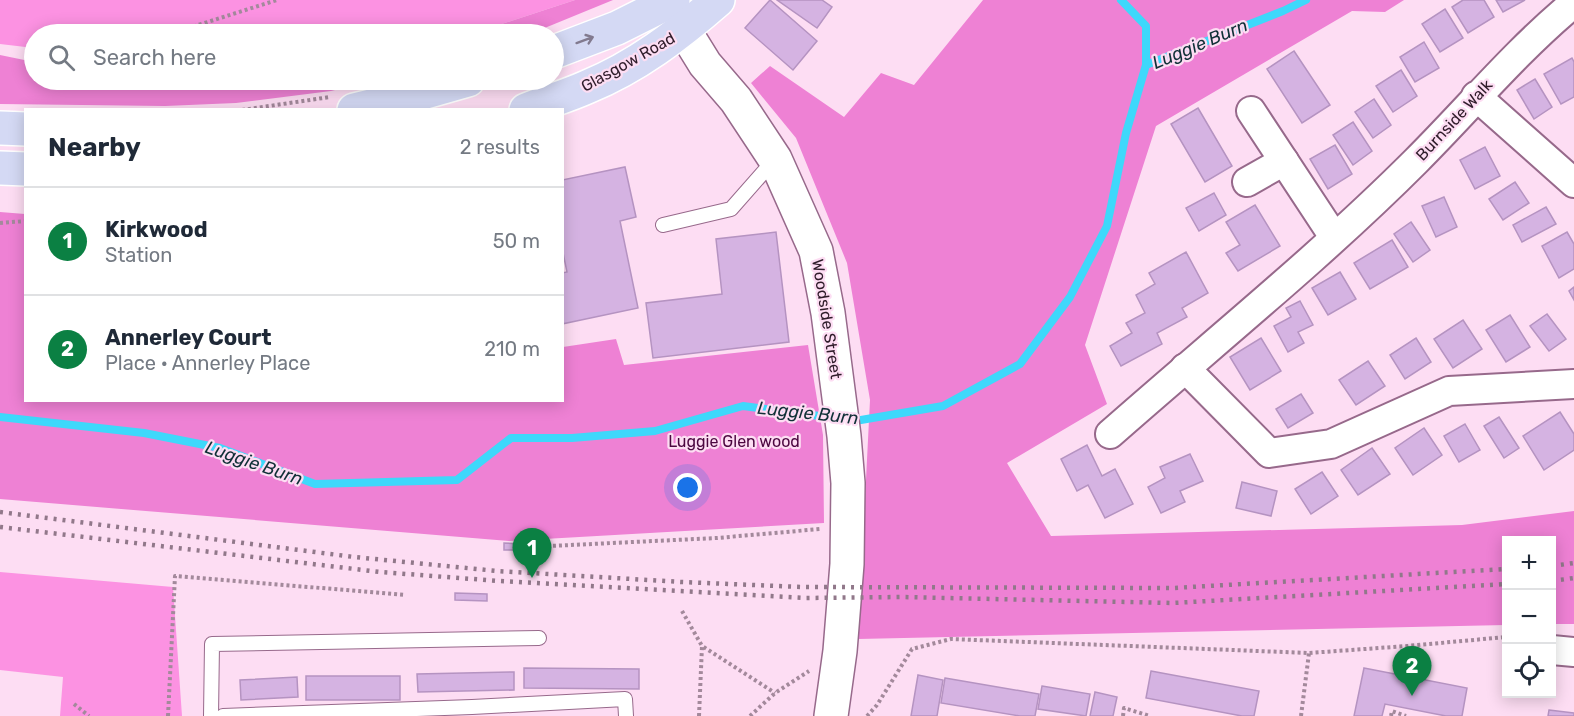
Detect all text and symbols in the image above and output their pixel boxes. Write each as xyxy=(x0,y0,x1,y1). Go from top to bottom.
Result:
water label: Luggie Burn xyxy=(1149,14,1251,74)
search box xyxy=(24,24,564,90)
street label: Glasgow Road xyxy=(578,28,678,96)
one-way arrow xyxy=(575,34,594,45)
icon: search xyxy=(45,41,78,74)
text: Search here xyxy=(93,44,216,71)
street label: Burnside Walk xyxy=(1412,75,1497,164)
text: Nearby xyxy=(48,132,141,163)
text: 2 results xyxy=(460,135,540,159)
text: Kirkwood xyxy=(105,216,208,243)
text: 1 xyxy=(63,229,72,253)
text: 50 m xyxy=(493,229,540,253)
text: Station xyxy=(105,243,172,267)
street label: Woodside Street xyxy=(808,258,846,380)
text: Annerley Court xyxy=(105,324,271,351)
text: 2 xyxy=(61,337,74,361)
text: 210 m xyxy=(484,337,540,361)
text: Place · Annerley Place xyxy=(105,351,310,375)
water label: Luggie Burn xyxy=(756,397,860,429)
park label: Luggie Glen wood xyxy=(668,432,800,451)
water label: Luggie Burn xyxy=(202,436,306,490)
your location xyxy=(673,473,702,502)
pin: 1 xyxy=(512,528,552,578)
map controls xyxy=(1502,536,1556,698)
button: + xyxy=(1502,536,1556,590)
button: − xyxy=(1502,590,1556,644)
button: locate xyxy=(1502,644,1556,698)
pin: 2 xyxy=(1392,646,1432,696)

